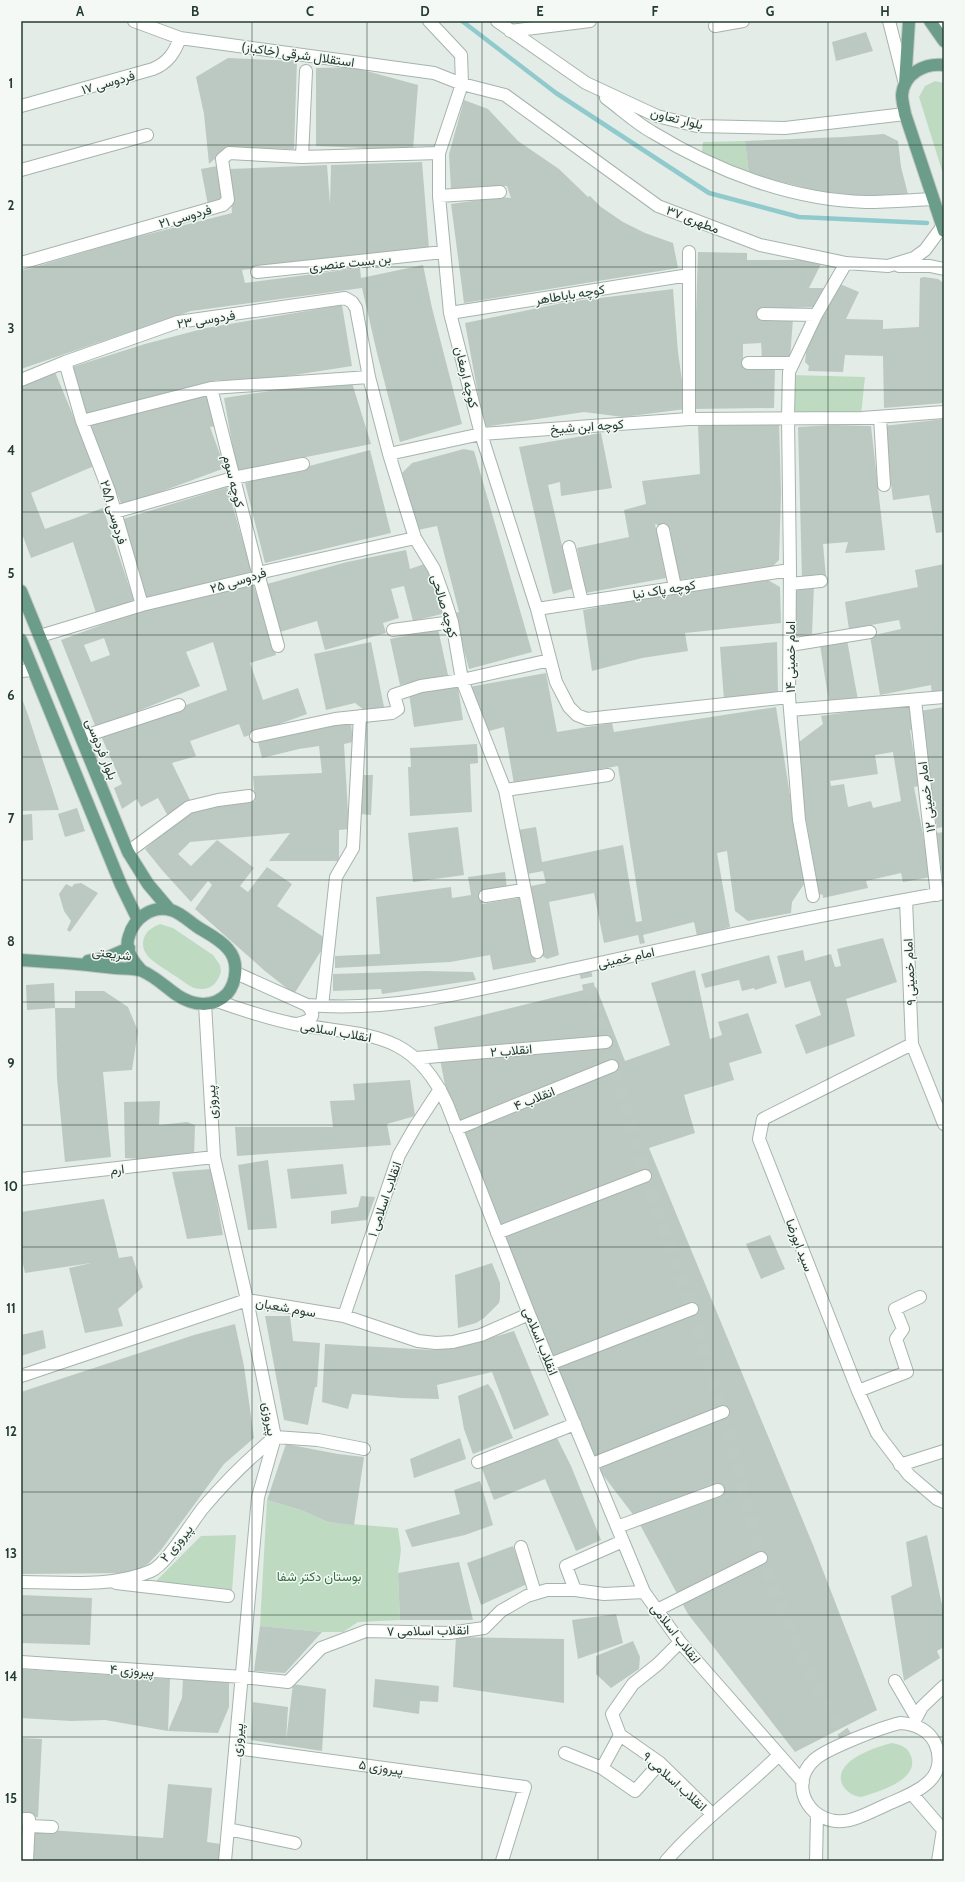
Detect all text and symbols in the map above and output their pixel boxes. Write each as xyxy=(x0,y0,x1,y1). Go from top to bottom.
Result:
text: A xyxy=(76,3,85,19)
text: B xyxy=(191,3,199,19)
text: C xyxy=(306,3,314,19)
text: D xyxy=(420,3,430,19)
text: E xyxy=(536,3,544,19)
text: F xyxy=(652,3,659,19)
text: G xyxy=(766,3,775,19)
text: H xyxy=(880,3,890,19)
street label: استقلال شرقی (خاکباز) xyxy=(240,38,355,71)
street label: فردوسی ۱۷ xyxy=(79,67,137,98)
text: 1 xyxy=(9,75,13,91)
street label: بلوار تعاون xyxy=(649,104,705,133)
text: 2 xyxy=(8,197,15,213)
street label: فردوسی ۲۱ xyxy=(157,201,214,232)
street label: مطهری ۳۷ xyxy=(664,202,722,237)
street label: بن بست عنصری xyxy=(308,250,392,275)
street label: کوچه باباطاهر xyxy=(533,281,607,310)
street label: فردوسی ۲۳ xyxy=(176,306,237,332)
text: 3 xyxy=(7,320,15,336)
street label: کوچه ارمغان xyxy=(450,345,482,410)
street label: کوچه ابن شیخ xyxy=(550,415,625,439)
text: 4 xyxy=(7,442,15,458)
street label: کوچه سوم xyxy=(218,453,248,510)
street label: فردوسی ۲۵/۱ xyxy=(96,478,131,546)
street label: فردوسی ۲۵ xyxy=(208,564,268,597)
text: 5 xyxy=(8,565,15,581)
street label: کوچه صالحی xyxy=(426,572,462,640)
street label: کوچه پاک نیا xyxy=(631,576,697,604)
street label: امام خمینی ۱۴ xyxy=(782,621,799,693)
text: 6 xyxy=(7,687,15,703)
street label: بلوار فردوسی xyxy=(82,716,122,783)
street label: امام خمینی ۱۲ xyxy=(914,761,939,833)
text: 7 xyxy=(8,810,15,826)
text: 8 xyxy=(7,933,15,949)
street label: امام خمینی ۹ xyxy=(899,938,920,1006)
street label: شریعتی xyxy=(91,943,133,964)
street label: امام خمینی xyxy=(596,943,656,972)
street label: انقلاب اسلامی xyxy=(299,1017,373,1046)
street label: انقلاب ۲ xyxy=(489,1040,533,1060)
text: 9 xyxy=(7,1055,15,1071)
street label: انقلاب ۴ xyxy=(511,1083,557,1113)
street label: پیروزی xyxy=(202,1085,222,1119)
street label: انقلاب اسلامی ۱ xyxy=(364,1159,405,1239)
street label: ارم xyxy=(109,1160,125,1179)
text: 10 xyxy=(4,1178,18,1194)
street label: سید ابورضا xyxy=(782,1216,817,1274)
street label: سوم شعبان xyxy=(254,1294,317,1321)
text: 11 xyxy=(6,1300,16,1316)
street label: انقلاب اسلامی xyxy=(519,1305,562,1378)
street label: پیروزی xyxy=(257,1401,281,1437)
text: 12 xyxy=(5,1423,17,1439)
street label: پیروزی ۲ xyxy=(156,1521,197,1566)
text: 13 xyxy=(5,1545,17,1561)
park label: بوستان دکتر شفا xyxy=(277,1568,361,1585)
street label: انقلاب اسلامی xyxy=(647,1600,704,1667)
street label: انقلاب اسلامی ۷ xyxy=(387,1621,469,1640)
street label: پیروزی ۴ xyxy=(109,1660,155,1682)
text: 14 xyxy=(5,1668,17,1684)
street label: پیروزی xyxy=(228,1722,248,1758)
street label: انقلاب اسلامی ۹ xyxy=(639,1748,711,1815)
street label: پیروزی ۵ xyxy=(358,1756,404,1780)
text: 15 xyxy=(5,1790,17,1806)

